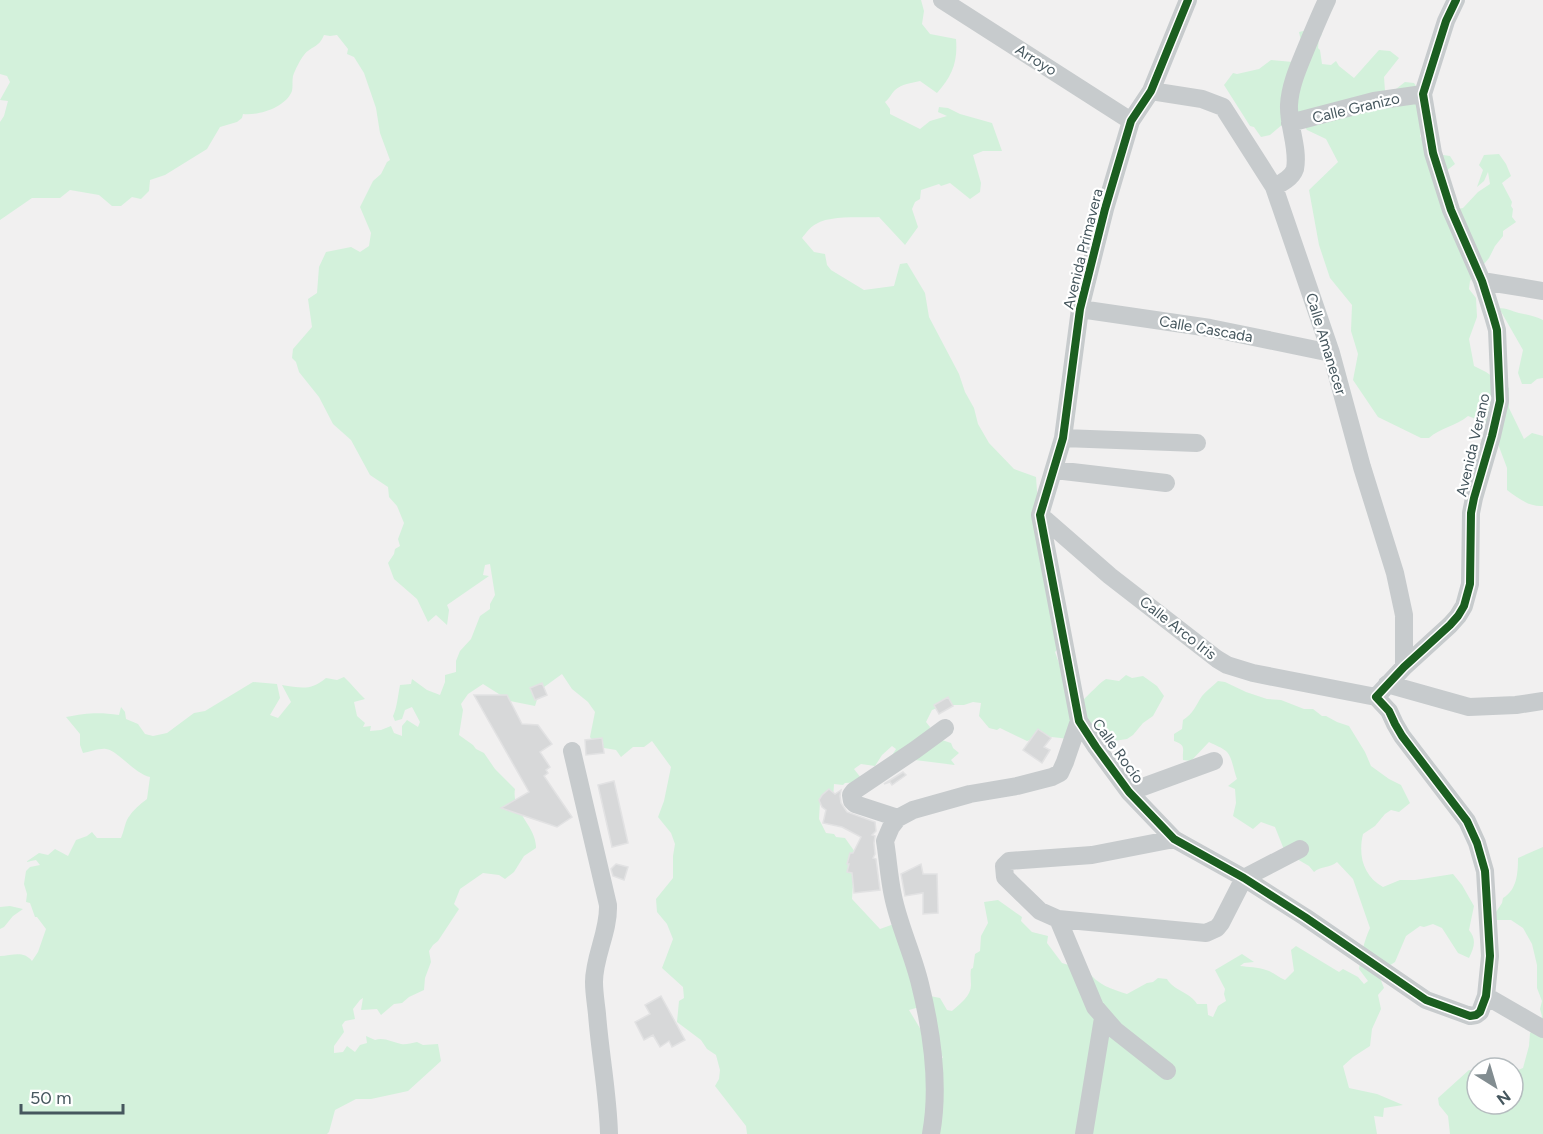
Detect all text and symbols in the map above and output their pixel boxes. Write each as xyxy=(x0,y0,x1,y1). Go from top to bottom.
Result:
street label: Arroyo xyxy=(1012,40,1060,80)
street label: Calle Granizo xyxy=(1311,89,1402,127)
street label: Avenida Primavera xyxy=(1059,187,1107,311)
street label: Calle Amanecer xyxy=(1302,291,1350,397)
street label: Calle Cascada xyxy=(1158,312,1254,346)
street label: Avenida Verano xyxy=(1452,391,1494,498)
street label: Calle Arco Iris xyxy=(1136,592,1220,664)
street label: Calle Rocío xyxy=(1089,715,1148,787)
north arrow xyxy=(1465,1056,1525,1116)
scale bar xyxy=(21,1077,123,1115)
text: N xyxy=(1493,1086,1514,1109)
text: 50 m xyxy=(30,1087,72,1109)

